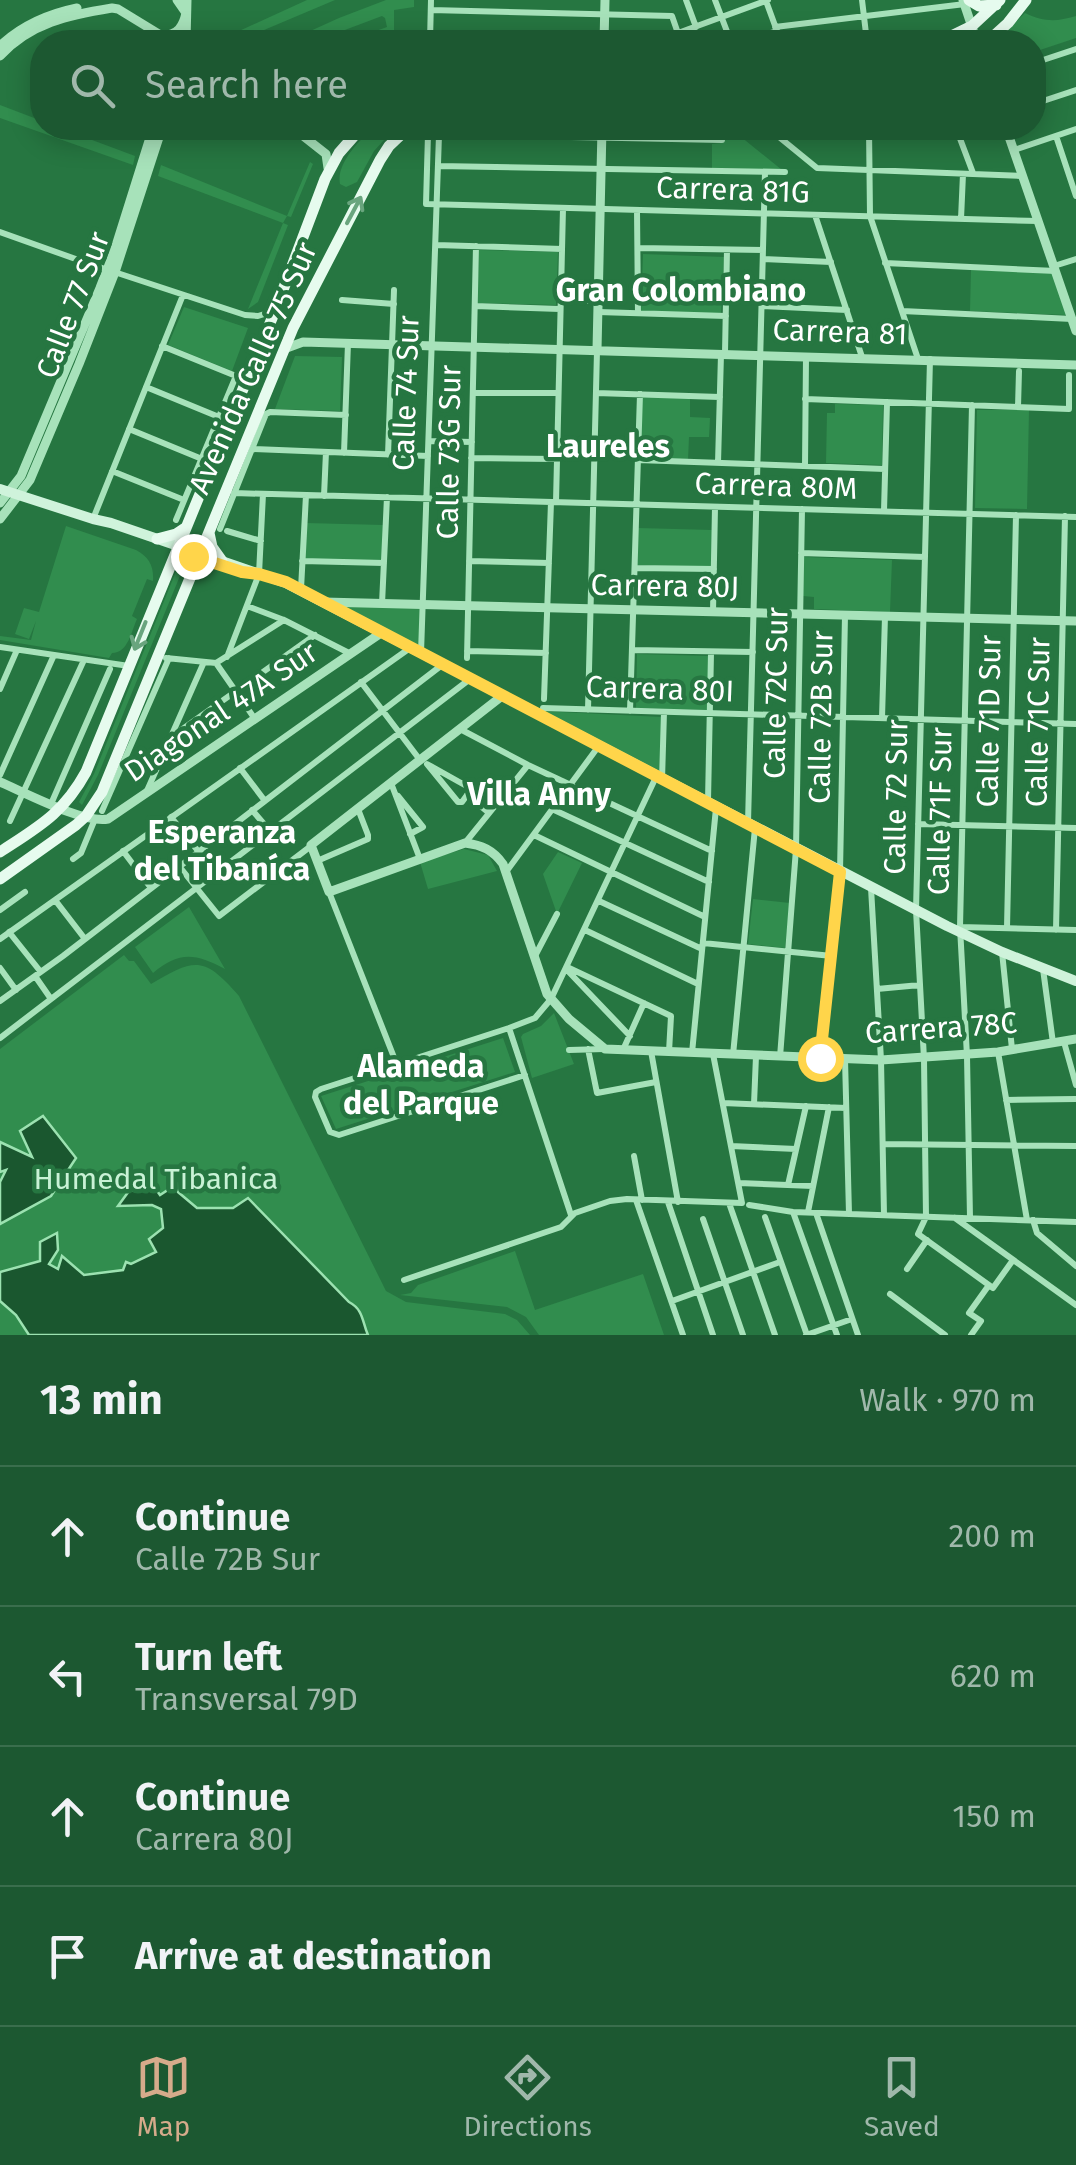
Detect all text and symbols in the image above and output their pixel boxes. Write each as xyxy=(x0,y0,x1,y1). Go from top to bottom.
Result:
search box xyxy=(30,30,1046,140)
icon: search xyxy=(65,58,120,113)
text: Search here xyxy=(145,62,348,108)
street label: Carrera 81G xyxy=(656,169,810,211)
one-way arrow xyxy=(344,196,364,225)
street label: Calle 77 Sur xyxy=(29,226,118,383)
street label: Avenida Calle 75 Sur xyxy=(181,236,325,500)
district label: Gran Colombiano xyxy=(556,271,806,309)
street label: Carrera 81 xyxy=(772,312,908,352)
street label: Calle 74 Sur xyxy=(385,314,427,471)
street label: Calle 73G Sur xyxy=(429,364,469,540)
district label: Laureles xyxy=(546,427,670,465)
street label: Carrera 80M xyxy=(694,465,858,507)
route end xyxy=(171,534,217,580)
street label: Carrera 80J xyxy=(590,567,740,605)
street label: Calle 72C Sur xyxy=(757,606,796,779)
one-way arrow xyxy=(130,620,148,651)
street label: Calle 72B Sur xyxy=(801,630,841,804)
street label: Diagonal 47A Sur xyxy=(118,634,325,790)
street label: Calle 71D Sur xyxy=(969,634,1009,808)
street label: Calle 71C Sur xyxy=(1019,636,1057,807)
street label: Carrera 80I xyxy=(585,668,735,710)
street label: Calle 72 Sur xyxy=(877,719,915,875)
street label: Calle 71F Sur xyxy=(921,726,959,895)
district label: Villa Anny xyxy=(466,775,611,813)
district label: Esperanza del Tibaníca xyxy=(134,813,310,888)
street label: Carrera 78C xyxy=(864,1005,1018,1051)
route start xyxy=(798,1036,844,1082)
district label: Alameda del Parque xyxy=(343,1047,499,1122)
park label: Humedal Tibanica xyxy=(34,1161,278,1197)
text: 13 min xyxy=(40,1375,163,1425)
text: Walk · 970 m xyxy=(859,1381,1036,1419)
text: Continue xyxy=(135,1494,290,1540)
icon: ahead xyxy=(40,1509,95,1564)
text: 200 m xyxy=(949,1517,1036,1555)
text: Calle 72B Sur xyxy=(135,1540,320,1578)
text: Turn left xyxy=(135,1634,282,1680)
icon: left xyxy=(40,1649,95,1704)
text: 620 m xyxy=(950,1657,1036,1695)
text: Transversal 79D xyxy=(135,1680,358,1718)
text: Continue xyxy=(135,1774,290,1820)
icon: ahead xyxy=(40,1789,95,1844)
text: 150 m xyxy=(952,1797,1036,1835)
text: Carrera 80J xyxy=(135,1820,294,1858)
icon: arrive xyxy=(40,1929,95,1984)
text: Arrive at destination xyxy=(135,1933,492,1979)
tab: Map xyxy=(136,2050,191,2143)
tab: Directions xyxy=(463,2050,592,2143)
tab: Saved xyxy=(864,2050,940,2143)

